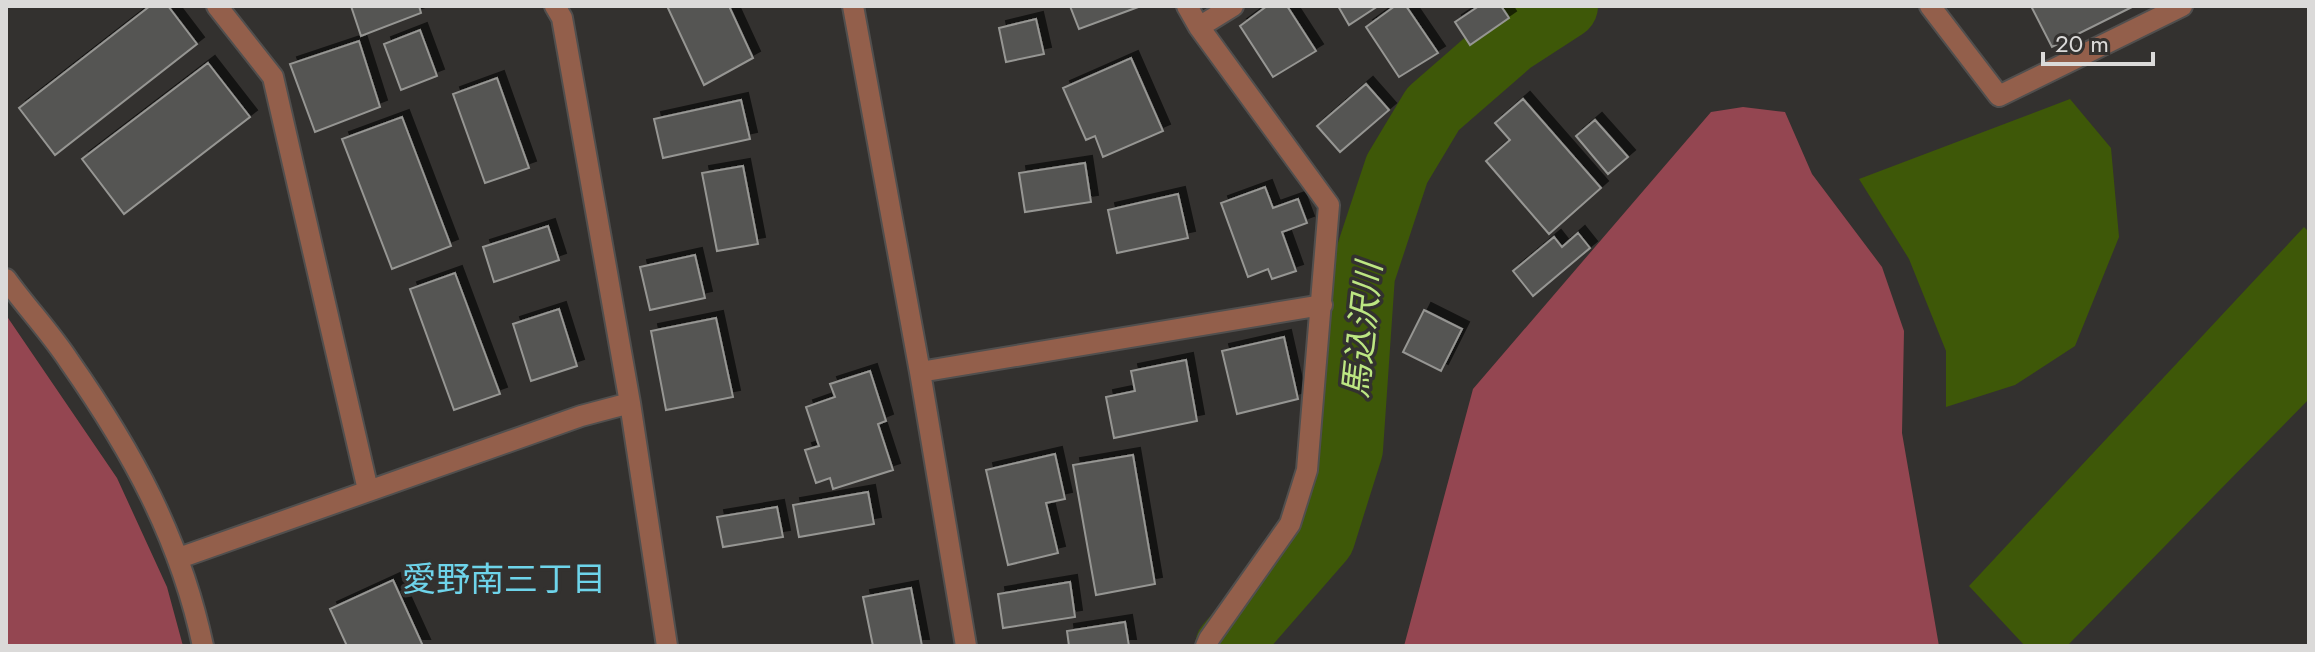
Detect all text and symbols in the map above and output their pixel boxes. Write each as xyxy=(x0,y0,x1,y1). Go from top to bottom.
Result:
scale bar xyxy=(2043,16,2153,66)
text: 20 m xyxy=(2055,26,2109,61)
water label: 馬込沢川 xyxy=(1331,257,1394,400)
district label: 愛野南三丁目 xyxy=(402,555,606,604)

